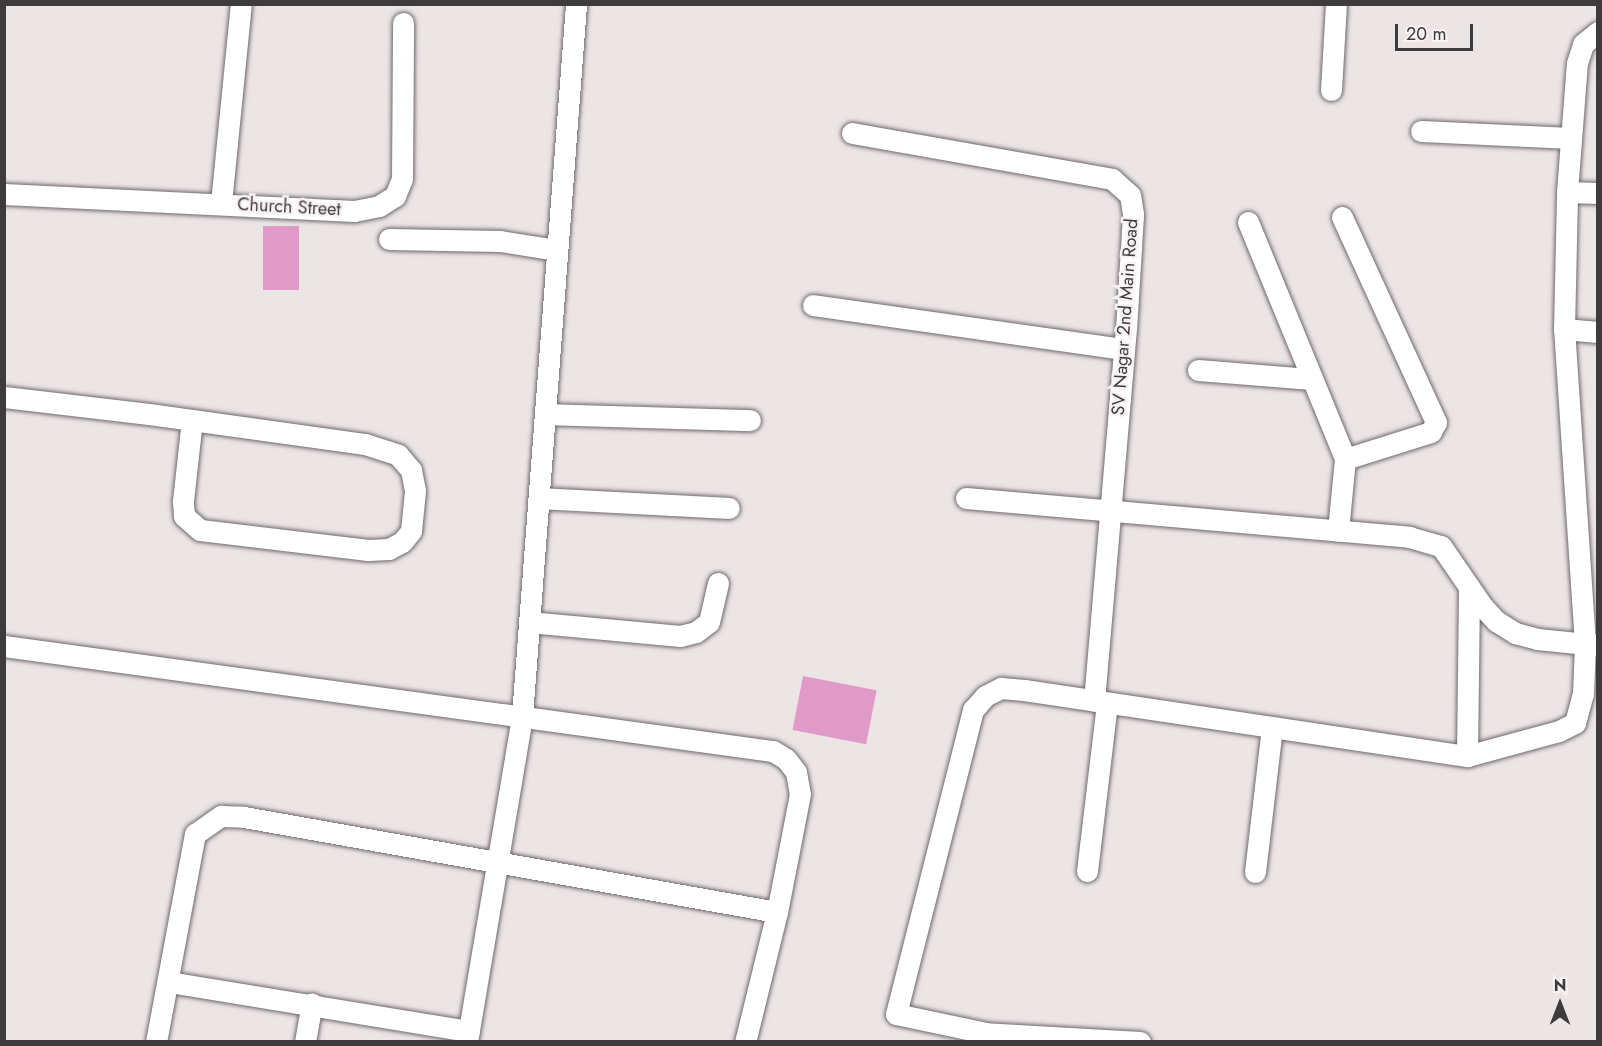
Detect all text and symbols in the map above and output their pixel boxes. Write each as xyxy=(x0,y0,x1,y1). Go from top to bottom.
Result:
scale bar xyxy=(1398,12,1476,50)
text: 20 m xyxy=(1406,21,1446,47)
street label: Church Street xyxy=(237,194,341,220)
street label: SV Nagar 2nd Main Road xyxy=(1107,218,1143,416)
north arrow xyxy=(1530,974,1590,1034)
text: N xyxy=(1554,974,1566,997)

